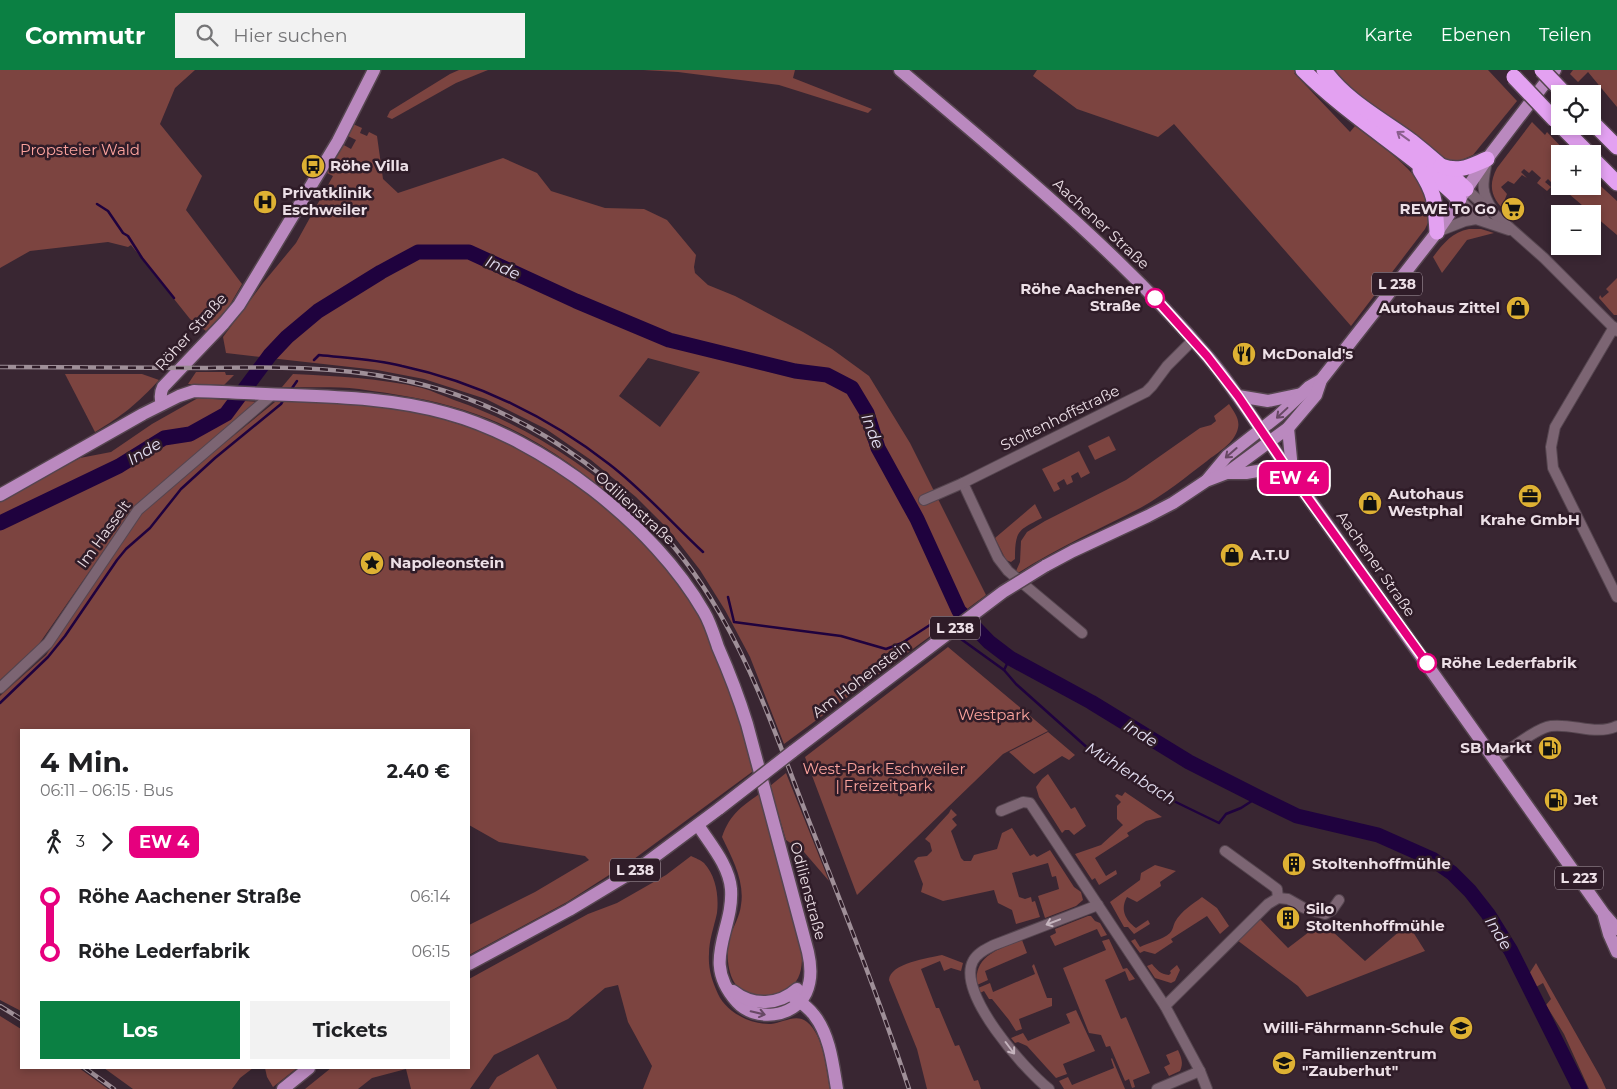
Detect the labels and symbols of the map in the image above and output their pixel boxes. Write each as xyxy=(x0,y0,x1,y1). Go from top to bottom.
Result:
one-way arrow xyxy=(1397,130,1410,141)
park label: Propsteier Wald xyxy=(20,140,140,159)
bus stop icon: Röhe Villa xyxy=(300,153,326,179)
place label: Röhe Villa xyxy=(330,156,409,175)
street label: Aachener Straße xyxy=(1049,174,1154,273)
place label: Privatklinik Eschweiler xyxy=(282,183,372,219)
hospital icon: Privatklinik Eschweiler xyxy=(252,189,278,215)
supermarket icon: REWE To Go xyxy=(1500,196,1526,222)
place label: REWE To Go xyxy=(1400,199,1496,218)
water label: Inde xyxy=(482,251,523,283)
road number: L 238 xyxy=(1372,272,1422,295)
place label: Röhe Aachener Straße xyxy=(1020,279,1142,315)
marker: Röhe Aachener Straße xyxy=(1145,288,1165,308)
street label: Röher Straße xyxy=(151,289,230,374)
shop icon: Autohaus Zittel xyxy=(1505,295,1531,321)
place label: Autohaus Zittel xyxy=(1378,298,1500,317)
restaurant icon: McDonald's xyxy=(1231,341,1257,367)
place label: McDonald's xyxy=(1262,344,1353,363)
street label: Stoltenhoffstraße xyxy=(997,381,1122,455)
one-way arrow xyxy=(1275,407,1288,419)
water label: Inde xyxy=(857,411,888,451)
water label: Inde xyxy=(124,434,165,469)
one-way arrow xyxy=(1225,448,1238,459)
line badge: EW 4 xyxy=(1259,462,1329,494)
street label: Odilienstraße xyxy=(592,467,679,548)
office icon: Krahe GmbH xyxy=(1517,483,1543,509)
place label: Autohaus Westphal xyxy=(1387,484,1464,520)
shop icon: Autohaus Westphal xyxy=(1357,490,1383,516)
street label: Im Hasselt xyxy=(73,496,135,571)
street label: Aachener Straße xyxy=(1333,507,1420,620)
place label: Krahe GmbH xyxy=(1480,510,1580,529)
shop icon: A.T.U xyxy=(1219,542,1245,568)
place label: A.T.U xyxy=(1249,545,1290,564)
place icon: Napoleonstein xyxy=(359,550,385,576)
place label: Napoleonstein xyxy=(390,553,504,572)
road number: L 238 xyxy=(930,616,980,640)
street label: Am Hohenstein xyxy=(808,636,913,722)
marker: Röhe Lederfabrik xyxy=(1417,653,1437,673)
place label: Röhe Lederfabrik xyxy=(1441,653,1577,672)
park label: Westpark xyxy=(958,705,1030,724)
water label: Inde xyxy=(1120,716,1161,751)
fuel station icon: SB Markt xyxy=(1537,735,1563,761)
water label: Mühlenbach xyxy=(1082,738,1179,809)
place label: SB Markt xyxy=(1460,738,1532,757)
park label: West-Park Eschweiler | Freizeitpark xyxy=(803,759,965,795)
fuel station icon: Jet xyxy=(1543,787,1569,813)
place label: Jet xyxy=(1573,790,1599,809)
street label: Odilienstraße xyxy=(786,840,831,942)
building icon: Stoltenhoffmühle xyxy=(1281,851,1307,877)
place label: Stoltenhoffmühle xyxy=(1312,854,1451,873)
road number: L 238 xyxy=(610,858,660,882)
road number: L 223 xyxy=(1555,866,1603,890)
place label: Silo Stoltenhoffmühle xyxy=(1306,899,1445,935)
building icon: Silo Stoltenhoffmühle xyxy=(1275,905,1301,931)
water label: Inde xyxy=(1481,913,1516,954)
one-way arrow xyxy=(1046,918,1061,927)
one-way arrow xyxy=(750,1009,766,1018)
school or university icon: Willi-Fährmann-Schule xyxy=(1448,1015,1474,1041)
place label: Willi-Fährmann-Schule xyxy=(1263,1018,1444,1037)
one-way arrow xyxy=(1005,1041,1015,1055)
place label: Familienzentrum "Zauberhut" xyxy=(1302,1044,1437,1080)
school or university icon: Familienzentrum "Zauberhut" xyxy=(1271,1050,1297,1076)

